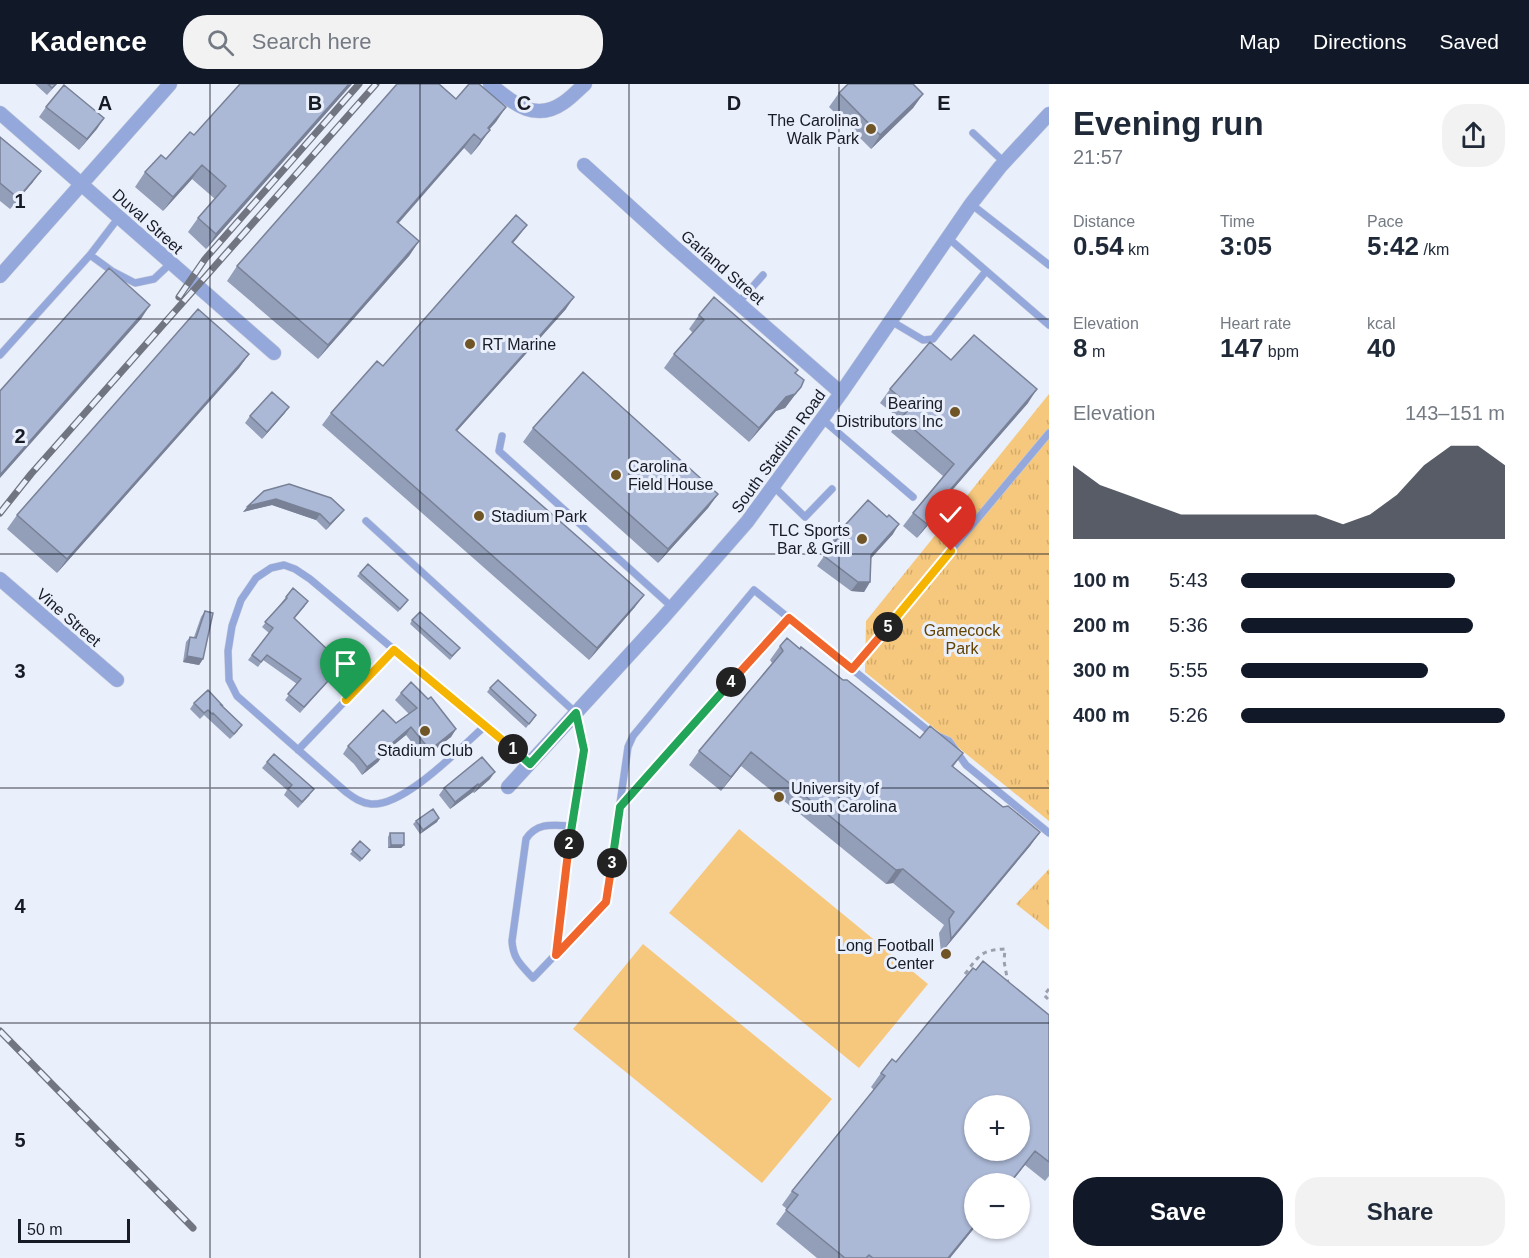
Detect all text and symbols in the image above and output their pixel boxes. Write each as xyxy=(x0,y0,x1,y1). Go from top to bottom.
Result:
search box xyxy=(183,15,603,69)
text: Kadence xyxy=(30,26,147,57)
icon: search xyxy=(204,26,237,59)
text: Search here xyxy=(252,29,372,54)
text: Map xyxy=(1239,30,1280,53)
text: Directions xyxy=(1313,30,1406,53)
text: Saved xyxy=(1439,30,1499,53)
text: A xyxy=(98,92,112,114)
text: B xyxy=(308,92,322,114)
text: C xyxy=(517,92,531,114)
text: D xyxy=(727,92,741,114)
text: E xyxy=(937,92,951,114)
button: share xyxy=(1442,104,1505,167)
text: Evening run xyxy=(1073,105,1264,142)
place label: The Carolina Walk Park xyxy=(767,112,860,147)
marker: The Carolina Walk Park xyxy=(864,122,878,136)
text: 21:57 xyxy=(1073,146,1123,168)
street label: Duval Street xyxy=(109,186,186,258)
text: 1 xyxy=(14,190,26,212)
text: Distance xyxy=(1073,213,1135,230)
text: Time xyxy=(1220,213,1255,230)
text: Pace xyxy=(1367,213,1403,230)
street label: Garland Street xyxy=(678,227,768,308)
text: 0.54 xyxy=(1073,231,1124,261)
text: 3:05 xyxy=(1220,231,1272,261)
text: 5:42 xyxy=(1367,231,1419,261)
text: km xyxy=(1124,241,1149,258)
text: /km xyxy=(1419,241,1449,258)
text: Elevation xyxy=(1073,315,1139,332)
text: Heart rate xyxy=(1220,315,1291,332)
text: kcal xyxy=(1367,315,1395,332)
text: 8 xyxy=(1073,333,1087,363)
text: 147 xyxy=(1220,333,1263,363)
text: 40 xyxy=(1367,333,1396,363)
place label: RT Marine xyxy=(482,336,556,353)
marker: RT Marine xyxy=(463,337,477,351)
text: m xyxy=(1087,343,1105,360)
text: bpm xyxy=(1263,343,1299,360)
street label: South Stadium Road xyxy=(728,387,829,516)
place label: Bearing Distributors Inc xyxy=(836,395,943,430)
text: Elevation xyxy=(1073,402,1155,424)
text: 143–151 m xyxy=(1405,402,1505,424)
marker: Bearing Distributors Inc xyxy=(948,405,962,419)
text: 2 xyxy=(14,425,26,447)
place label: Carolina Field House xyxy=(628,458,713,493)
marker: Carolina Field House xyxy=(609,468,623,482)
pin xyxy=(925,489,976,551)
icon: check xyxy=(934,498,967,531)
place label: Stadium Park xyxy=(491,508,588,525)
marker: Stadium Park xyxy=(472,509,486,523)
place label: TLC Sports Bar & Grill xyxy=(769,522,850,557)
marker: TLC Sports Bar & Grill xyxy=(855,532,869,546)
text: 100 m xyxy=(1073,569,1130,591)
text: 5:43 xyxy=(1169,569,1208,591)
street label: Vine Street xyxy=(33,585,104,650)
pin: 5 xyxy=(873,612,903,642)
text: 200 m xyxy=(1073,614,1130,636)
text: 5:36 xyxy=(1169,614,1208,636)
text: 5 xyxy=(884,618,892,635)
park label: Gamecock Park xyxy=(924,622,1001,657)
pin xyxy=(320,638,371,700)
icon: arrive xyxy=(329,647,362,680)
text: 300 m xyxy=(1073,659,1130,681)
text: 5:55 xyxy=(1169,659,1208,681)
text: 3 xyxy=(14,660,26,682)
pin: 4 xyxy=(716,667,746,697)
text: 4 xyxy=(727,673,735,690)
text: 400 m xyxy=(1073,704,1130,726)
text: 5:26 xyxy=(1169,704,1208,726)
marker: Stadium Club xyxy=(418,724,432,738)
pin: 1 xyxy=(498,734,528,764)
text: 1 xyxy=(509,740,517,757)
place label: Stadium Club xyxy=(377,742,473,759)
place label: University of South Carolina xyxy=(791,780,897,815)
marker: University of South Carolina xyxy=(772,790,786,804)
pin: 2 xyxy=(554,829,584,859)
text: 2 xyxy=(565,835,573,852)
pin: 3 xyxy=(597,848,627,878)
text: 3 xyxy=(608,854,616,871)
text: 4 xyxy=(14,895,26,917)
place label: Long Football Center xyxy=(837,937,935,972)
marker: Long Football Center xyxy=(939,947,953,961)
map controls xyxy=(964,1095,1030,1239)
button: + xyxy=(964,1095,1030,1161)
text: 5 xyxy=(14,1129,26,1151)
button: − xyxy=(964,1173,1030,1239)
button: Save xyxy=(1073,1177,1283,1246)
button: Share xyxy=(1295,1177,1505,1246)
scale bar xyxy=(18,1216,130,1244)
text: 50 m xyxy=(27,1221,63,1238)

